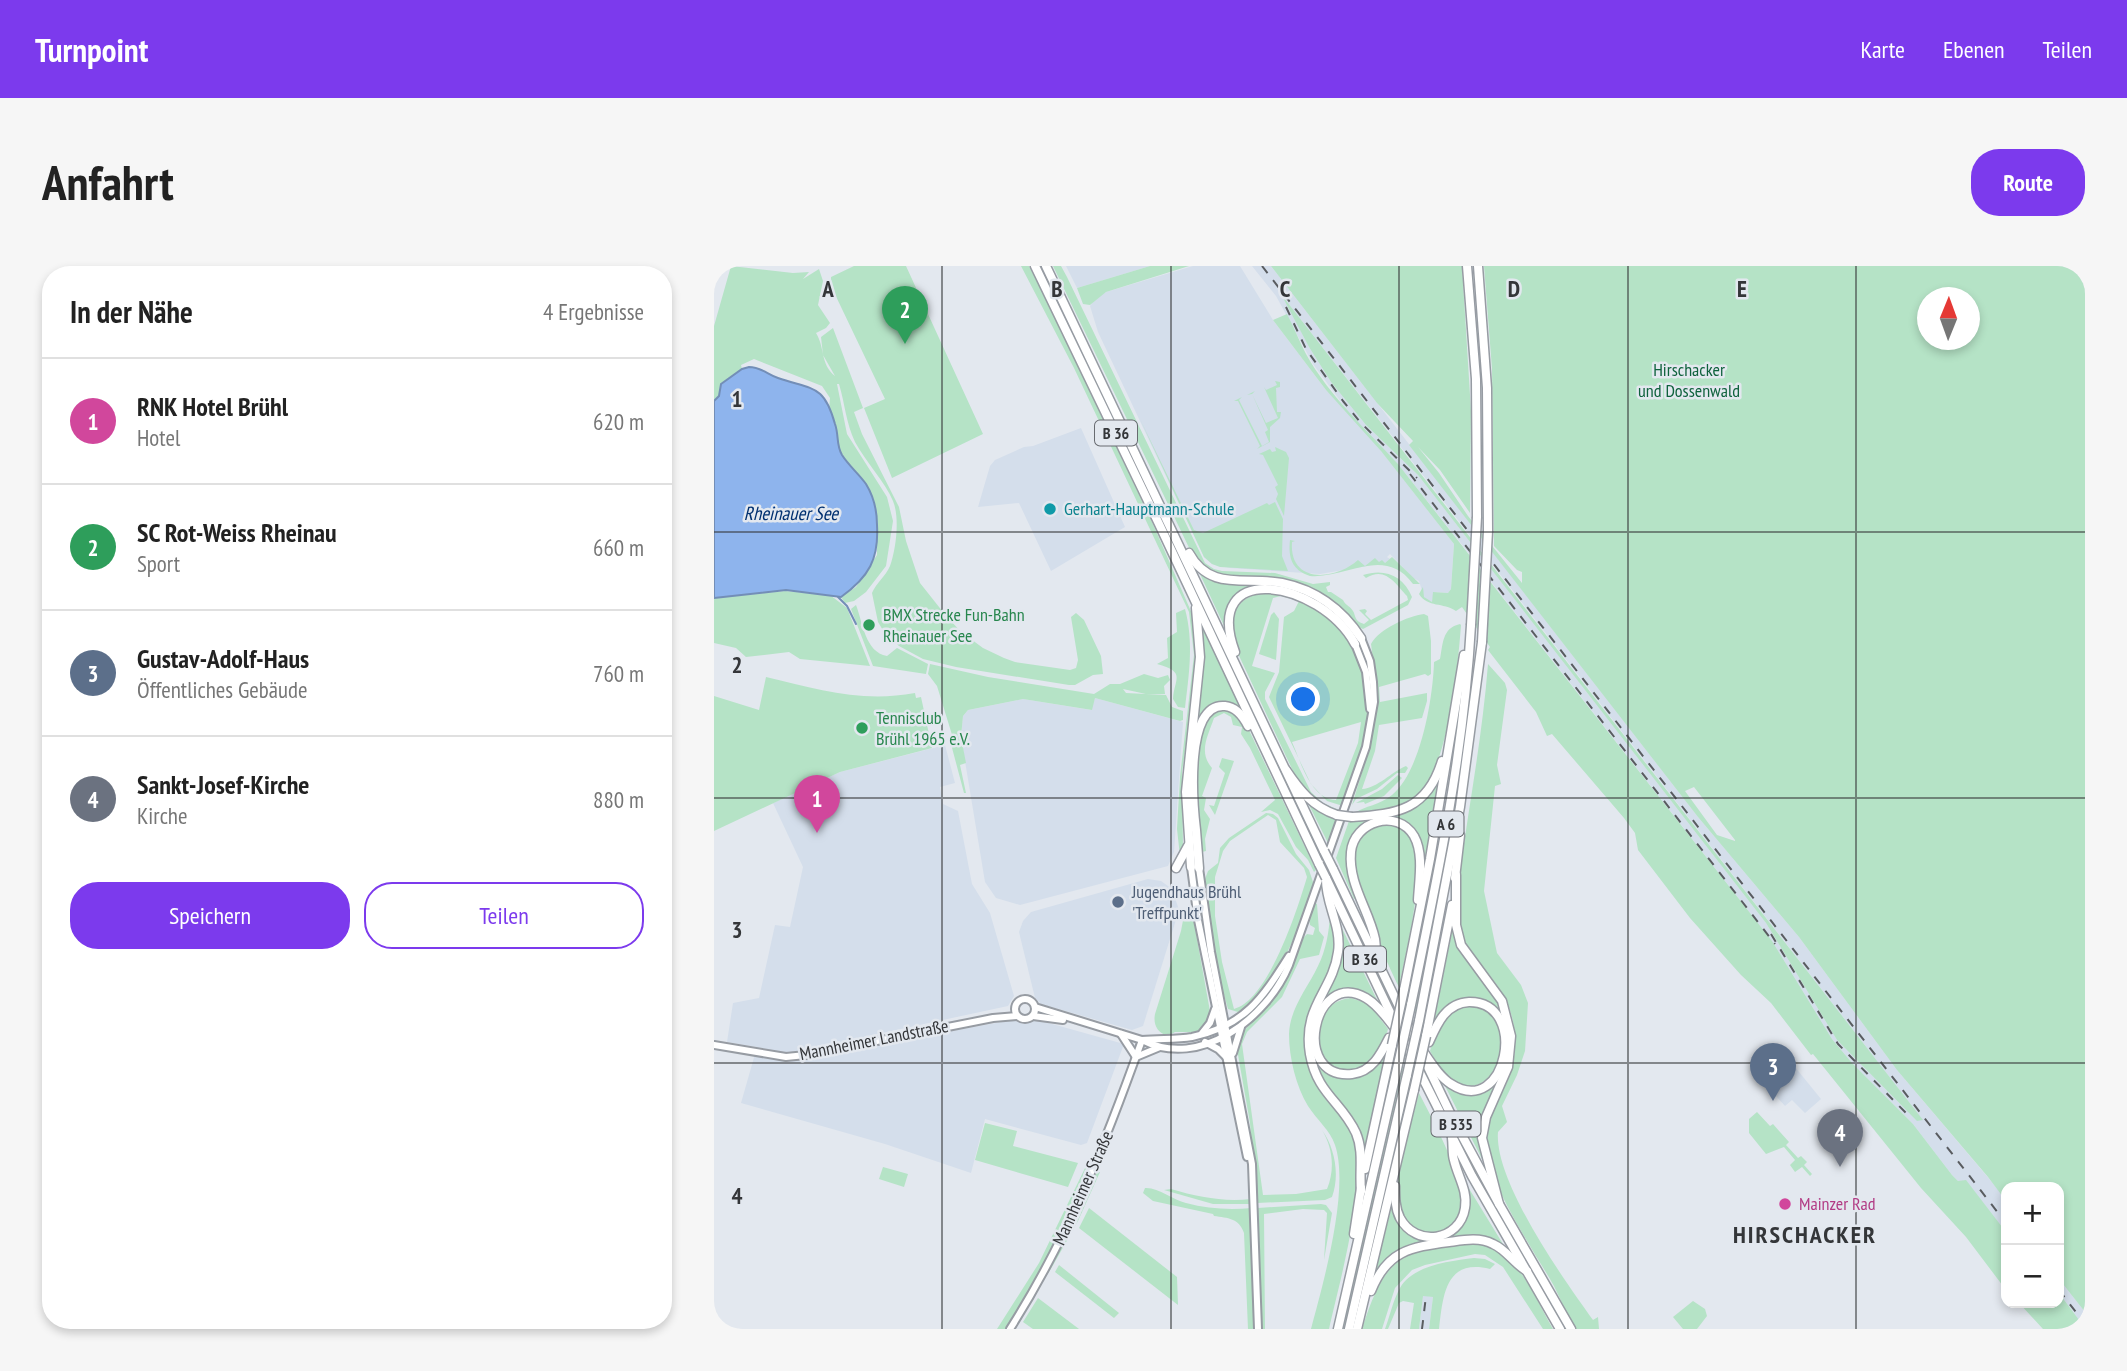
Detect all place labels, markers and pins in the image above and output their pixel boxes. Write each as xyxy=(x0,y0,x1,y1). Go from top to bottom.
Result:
pin: 2 xyxy=(882,286,928,344)
place label: Gerhart-Hauptmann-Schule xyxy=(1064,497,1234,520)
marker: Gerhart-Hauptmann-Schule xyxy=(1042,501,1058,517)
place label: BMX Strecke Fun-Bahn Rheinauer See xyxy=(883,603,1025,647)
marker: BMX Strecke Fun-Bahn Rheinauer See xyxy=(861,617,877,633)
place label: Tennisclub Brühl 1965 e.V. xyxy=(876,706,970,750)
marker: Tennisclub Brühl 1965 e.V. xyxy=(854,720,870,736)
pin: 1 xyxy=(794,775,840,833)
place label: Jugendhaus Brühl 'Treffpunkt' xyxy=(1131,880,1242,924)
marker: Jugendhaus Brühl 'Treffpunkt' xyxy=(1110,894,1126,910)
pin: 3 xyxy=(1750,1043,1796,1101)
pin: 4 xyxy=(1817,1109,1863,1167)
place label: Mainzer Rad xyxy=(1799,1192,1876,1215)
marker: Mainzer Rad xyxy=(1777,1196,1793,1212)

